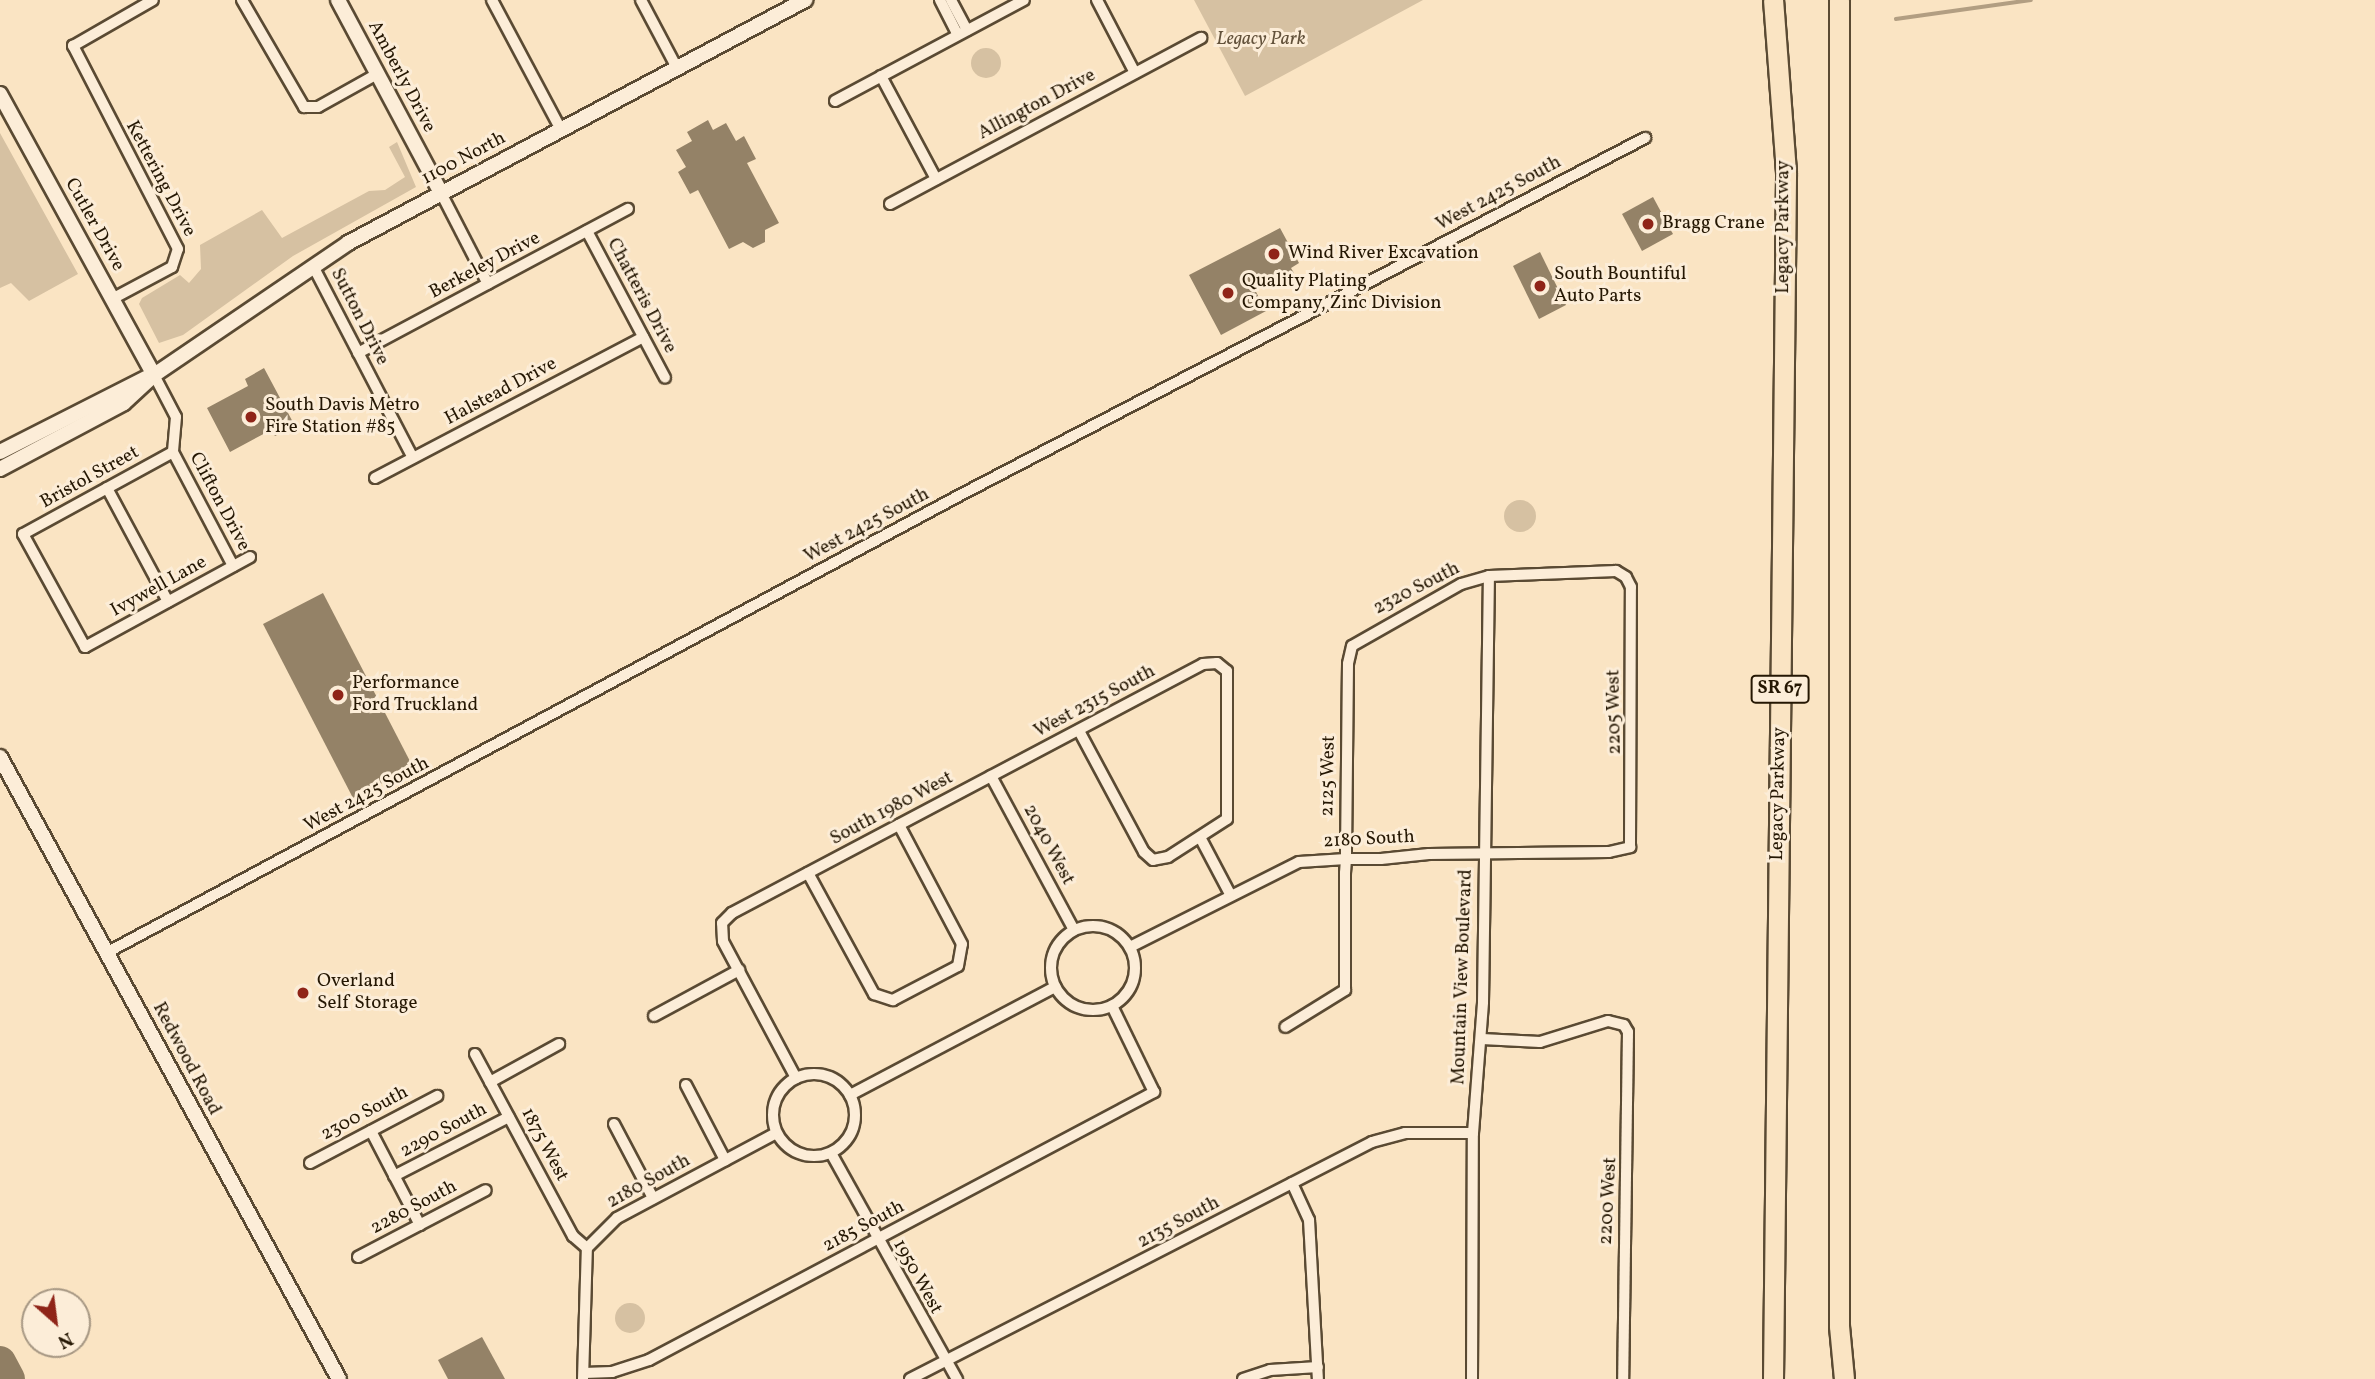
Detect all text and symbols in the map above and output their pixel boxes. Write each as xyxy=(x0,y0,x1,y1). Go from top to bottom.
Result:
street label: Amberly Drive xyxy=(362,17,440,137)
park label: Legacy Park xyxy=(1216,29,1306,51)
street label: Allington Drive xyxy=(974,65,1100,145)
street label: Kettering Drive xyxy=(120,117,200,241)
street label: 1100 North xyxy=(418,127,510,191)
street label: West 2425 South xyxy=(1432,151,1566,237)
street label: Legacy Parkway xyxy=(1773,160,1795,294)
street label: Cutler Drive xyxy=(59,175,129,275)
place label: Bragg Crane xyxy=(1662,213,1765,235)
marker: Bragg Crane xyxy=(1640,216,1656,232)
street label: Berkeley Drive xyxy=(425,227,545,305)
street label: Chatteris Drive xyxy=(601,235,681,357)
place label: Wind River Excavation xyxy=(1288,243,1479,265)
marker: Wind River Excavation xyxy=(1266,246,1282,262)
place label: South Bountiful Auto Parts xyxy=(1554,264,1686,308)
street label: Sutton Drive xyxy=(325,265,393,369)
place label: Quality Plating Company, Zinc Division xyxy=(1242,271,1442,315)
marker: South Bountiful Auto Parts xyxy=(1532,278,1548,294)
marker: Quality Plating Company, Zinc Division xyxy=(1220,285,1236,301)
street label: Halstead Drive xyxy=(441,353,561,431)
place label: South Davis Metro Fire Station #85 xyxy=(265,395,420,439)
marker: South Davis Metro Fire Station #85 xyxy=(243,409,259,425)
street label: Bristol Street xyxy=(37,442,143,514)
street label: Clifton Drive xyxy=(183,449,255,555)
street label: West 2425 South xyxy=(800,483,934,569)
street label: Ivywell Lane xyxy=(107,551,211,623)
street label: 2320 South xyxy=(1370,558,1464,620)
street label: West 2315 South xyxy=(1030,660,1160,744)
street label: 2205 West xyxy=(1603,669,1627,755)
place label: Performance Ford Truckland xyxy=(352,673,479,717)
road number: SR 67 xyxy=(1750,674,1810,704)
marker: Performance Ford Truckland xyxy=(330,687,346,703)
street label: Legacy Parkway xyxy=(1766,727,1792,861)
street label: 2125 West xyxy=(1317,735,1341,817)
street label: West 2425 South xyxy=(300,752,434,838)
street label: South 1980 West xyxy=(826,767,958,851)
street label: 2040 West xyxy=(1017,801,1079,889)
street label: 2180 South xyxy=(1323,826,1415,854)
street label: Mountain View Boulevard xyxy=(1448,868,1478,1086)
place label: Overland Self Storage xyxy=(317,971,416,1015)
marker: Overland Self Storage xyxy=(295,985,311,1001)
street label: Redwood Road xyxy=(147,999,225,1119)
street label: 2300 South xyxy=(318,1082,412,1146)
street label: 2290 South xyxy=(397,1099,491,1163)
street label: 1875 West xyxy=(515,1104,573,1186)
street label: 2180 South xyxy=(603,1150,695,1214)
street label: 2200 West xyxy=(1595,1156,1623,1246)
street label: 2280 South xyxy=(367,1176,461,1240)
street label: 2135 South xyxy=(1134,1192,1224,1254)
street label: 2185 South xyxy=(819,1196,909,1258)
street label: 1950 West xyxy=(887,1235,947,1319)
north arrow xyxy=(21,1288,91,1358)
text: N xyxy=(53,1325,77,1354)

